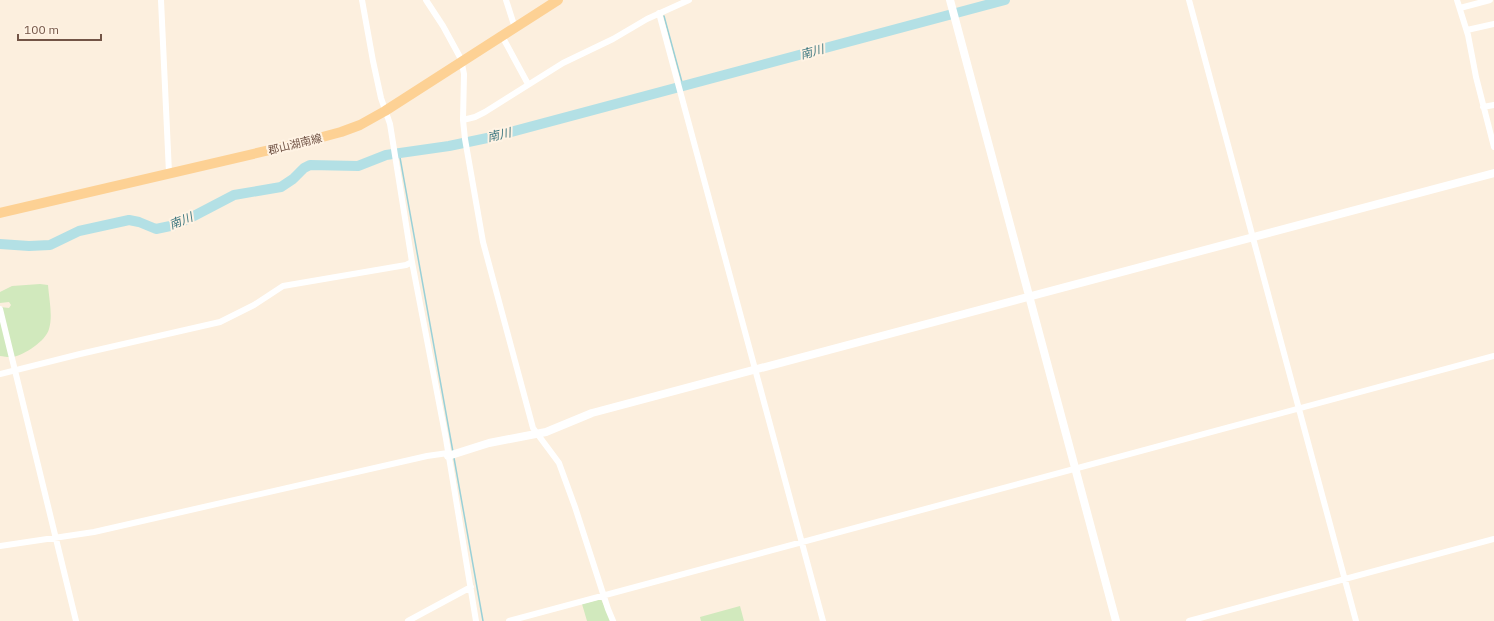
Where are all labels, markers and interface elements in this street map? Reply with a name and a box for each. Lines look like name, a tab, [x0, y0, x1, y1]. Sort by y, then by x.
scale bar	[18, 16, 101, 42]
text: 100 m	[24, 22, 59, 37]
water label: 南川	[798, 41, 827, 62]
water label: 南川	[486, 124, 514, 145]
street label: 郡山湖南線	[267, 131, 323, 157]
water label: 南川	[167, 208, 197, 232]

